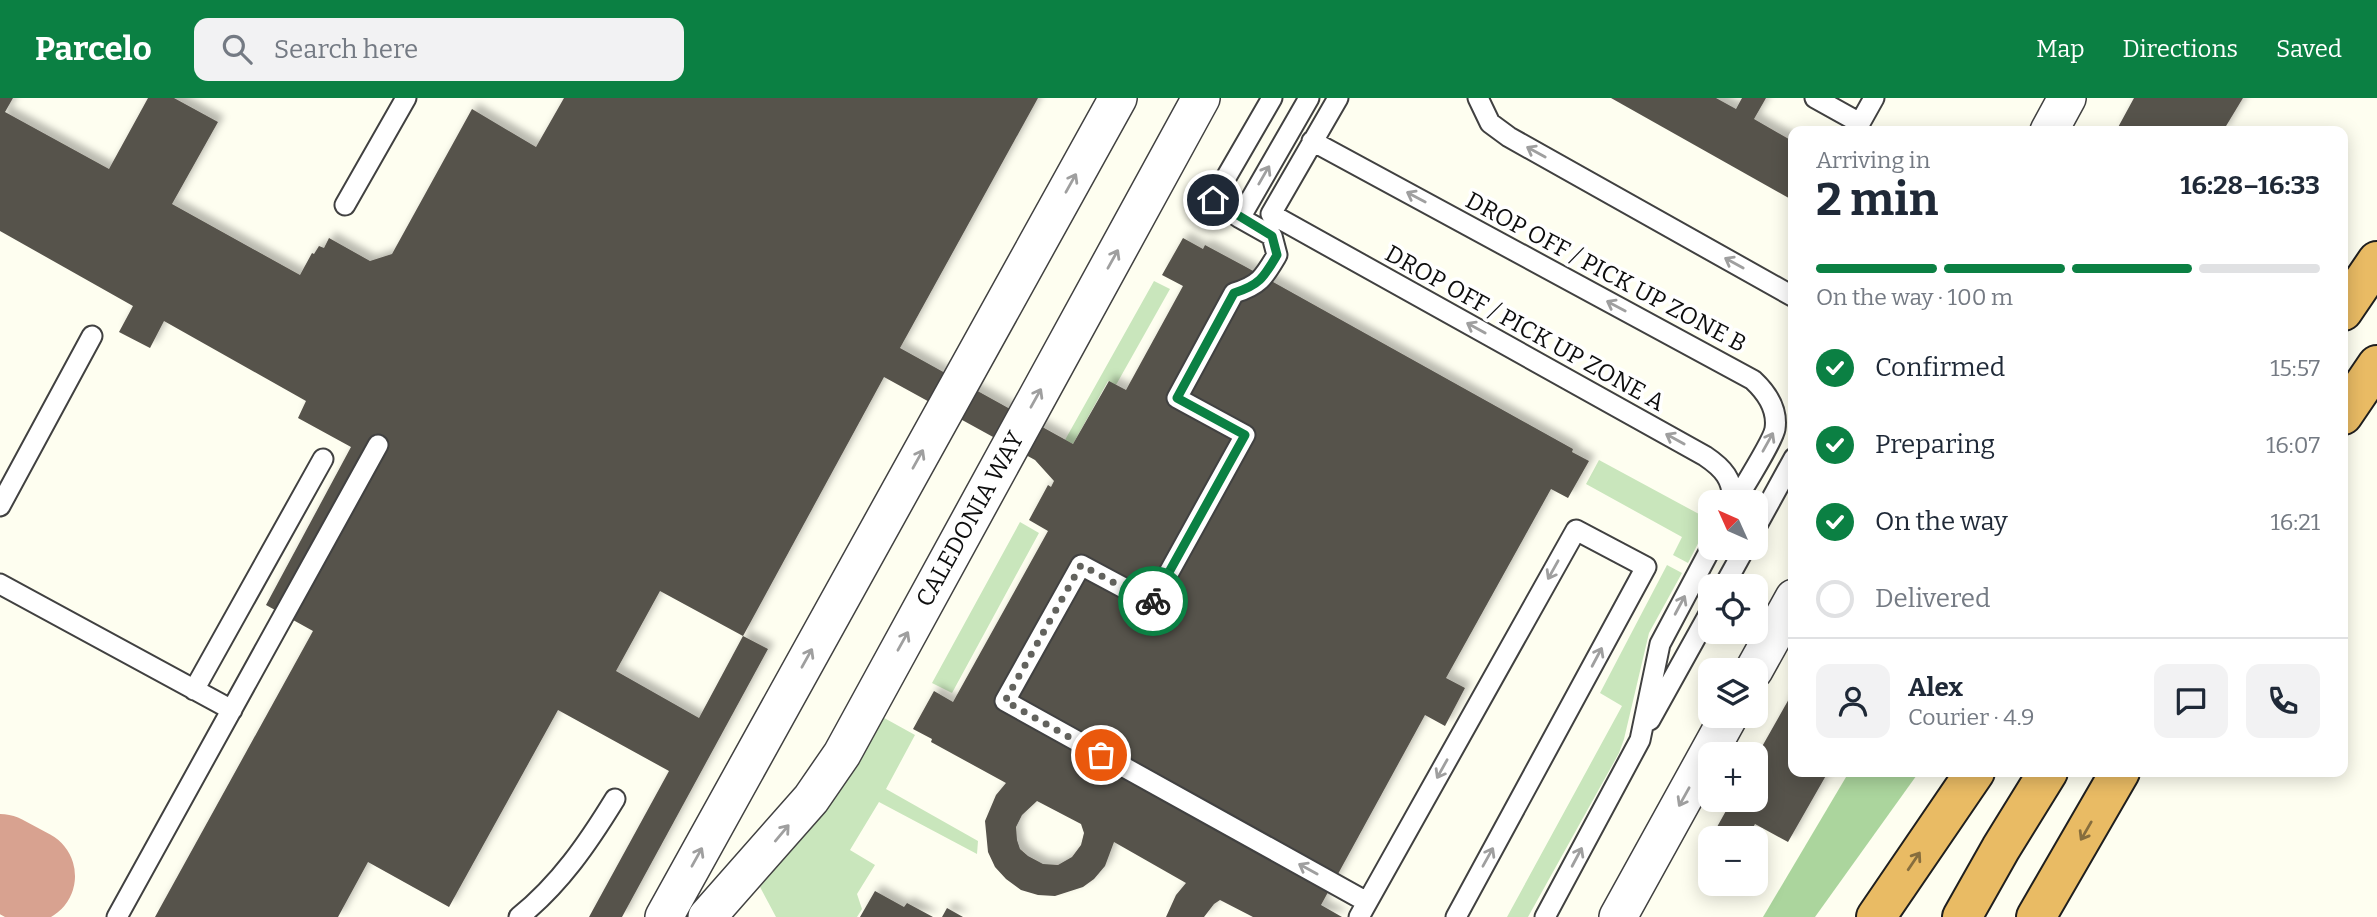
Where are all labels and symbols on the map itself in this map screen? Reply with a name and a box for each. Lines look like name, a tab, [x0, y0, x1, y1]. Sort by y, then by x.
one-way arrow	[1526, 145, 1546, 159]
one-way arrow	[1257, 166, 1271, 186]
pin	[1183, 170, 1243, 230]
one-way arrow	[1064, 173, 1078, 193]
street label: DROP OFF / PICK UP ZONE B	[1461, 186, 1751, 358]
one-way arrow	[1406, 190, 1427, 203]
street label: DROP OFF / PICK UP ZONE A	[1380, 239, 1670, 417]
one-way arrow	[1106, 249, 1120, 269]
one-way arrow	[1725, 256, 1745, 270]
one-way arrow	[1606, 299, 1627, 312]
one-way arrow	[1467, 321, 1487, 335]
one-way arrow	[1029, 389, 1043, 409]
street label: CALEDONIA WAY	[910, 426, 1030, 611]
one-way arrow	[1665, 432, 1686, 445]
one-way arrow	[1761, 433, 1775, 453]
one-way arrow	[911, 450, 925, 470]
north arrow	[1698, 490, 1768, 560]
one-way arrow	[1546, 559, 1559, 580]
courier	[1118, 566, 1188, 636]
one-way arrow	[1674, 595, 1688, 616]
one-way arrow	[897, 631, 910, 652]
one-way arrow	[1591, 647, 1604, 668]
one-way arrow	[800, 649, 814, 669]
pin	[1071, 725, 1131, 785]
one-way arrow	[1435, 758, 1449, 778]
one-way arrow	[1677, 786, 1691, 807]
one-way arrow	[2079, 820, 2093, 840]
one-way arrow	[774, 824, 790, 842]
one-way arrow	[1482, 847, 1495, 868]
one-way arrow	[1571, 847, 1584, 868]
one-way arrow	[690, 848, 704, 868]
one-way arrow	[1907, 852, 1921, 871]
one-way arrow	[1298, 862, 1318, 876]

